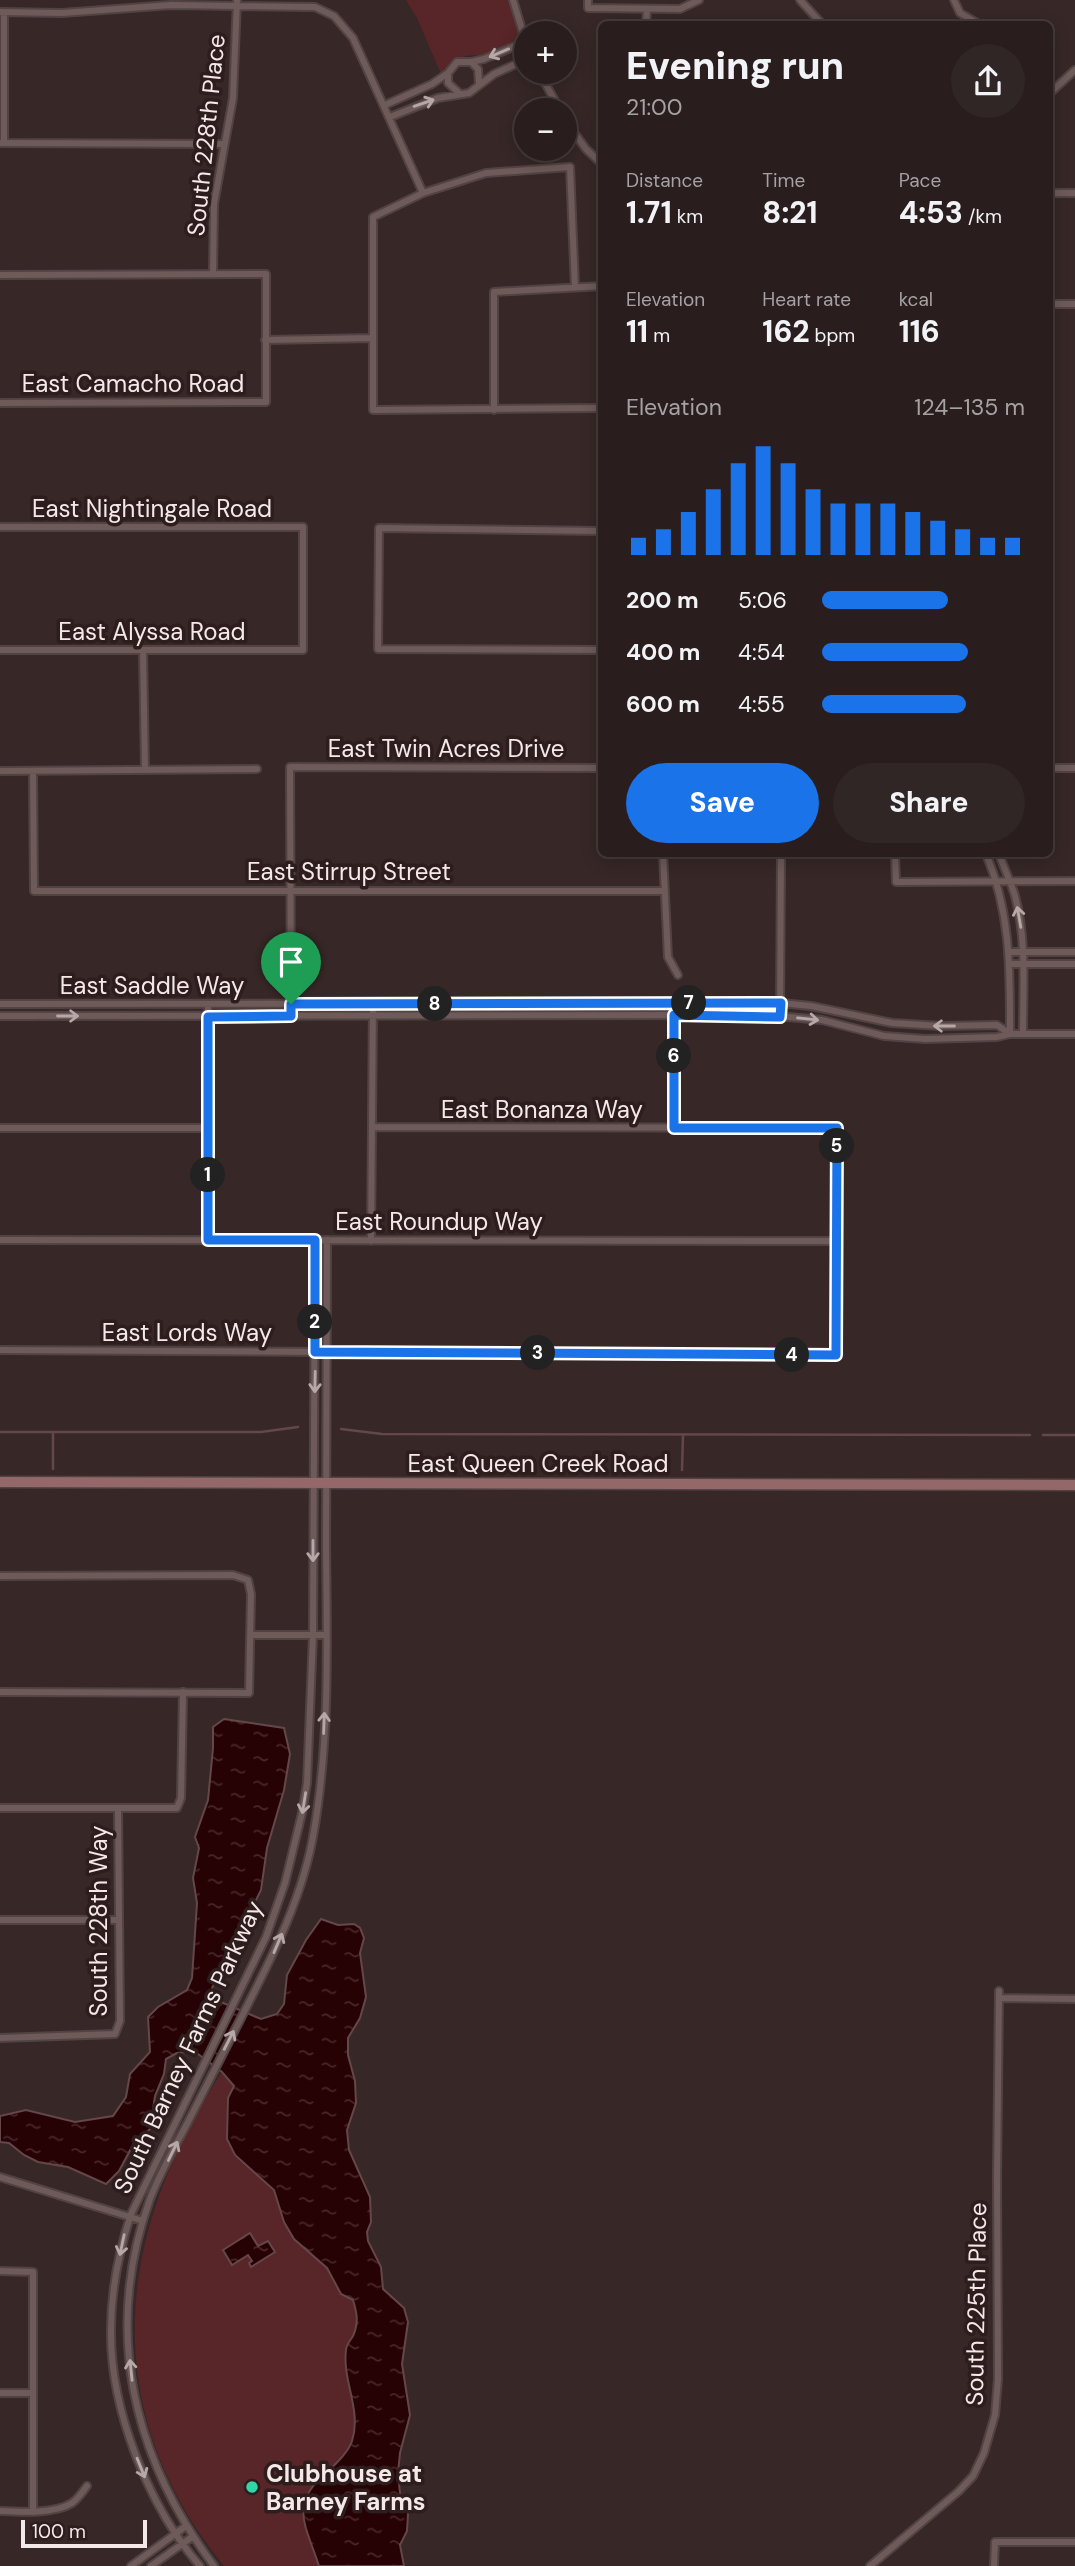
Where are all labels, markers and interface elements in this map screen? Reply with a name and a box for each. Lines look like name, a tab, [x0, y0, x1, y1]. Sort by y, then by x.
map controls	[514, 21, 577, 161]
button: +	[514, 21, 577, 84]
street label: South 228th Place	[180, 33, 232, 237]
text: Evening run	[626, 41, 844, 91]
button: share	[951, 44, 1025, 118]
one-way arrow	[488, 47, 510, 60]
text: 21:00	[626, 92, 683, 122]
one-way arrow	[413, 96, 435, 109]
button: −	[514, 98, 577, 161]
text: Distance	[626, 168, 703, 193]
text: Time	[762, 168, 805, 193]
text: Pace	[899, 168, 941, 193]
text: 1.71	[626, 193, 672, 232]
text: 8:21	[762, 193, 818, 232]
text: 4:53	[899, 193, 963, 232]
text: km	[672, 204, 703, 229]
text: /km	[963, 204, 1002, 229]
text: Elevation	[626, 287, 705, 312]
text: Heart rate	[762, 287, 851, 312]
text: kcal	[899, 287, 933, 312]
text: 11	[626, 312, 648, 351]
text: 162	[762, 312, 810, 351]
text: 116	[899, 312, 940, 351]
text: m	[648, 323, 670, 348]
text: bpm	[810, 323, 855, 348]
street label: East Camacho Road	[22, 368, 244, 399]
text: Elevation	[626, 392, 722, 422]
text: 124–135 m	[914, 392, 1025, 422]
street label: East Nightingale Road	[32, 493, 272, 524]
text: 200 m	[626, 585, 699, 615]
text: 5:06	[738, 585, 787, 615]
street label: East Alyssa Road	[58, 616, 246, 647]
text: 400 m	[626, 637, 700, 667]
text: 4:54	[738, 637, 785, 667]
text: 600 m	[626, 689, 700, 719]
text: 4:55	[738, 689, 785, 719]
street label: East Twin Acres Drive	[328, 733, 564, 764]
button: Save	[626, 763, 819, 843]
button: Share	[833, 763, 1025, 843]
street label: East Stirrup Street	[247, 856, 451, 887]
one-way arrow	[1012, 906, 1025, 929]
pin	[261, 932, 321, 1004]
icon: arrive	[272, 943, 310, 981]
street label: East Saddle Way	[60, 970, 244, 1001]
pin: 8	[418, 986, 452, 1021]
pin: 7	[672, 986, 706, 1020]
text: 7	[683, 990, 694, 1015]
text: 8	[428, 991, 441, 1016]
one-way arrow	[56, 1009, 79, 1023]
one-way arrow	[797, 1013, 819, 1026]
one-way arrow	[933, 1019, 956, 1033]
pin: 6	[656, 1038, 692, 1074]
text: 6	[667, 1043, 680, 1068]
street label: East Bonanza Way	[441, 1094, 643, 1125]
pin: 5	[820, 1128, 854, 1164]
text: 5	[831, 1133, 842, 1158]
pin: 1	[190, 1158, 226, 1192]
text: 1	[204, 1162, 211, 1187]
street label: East Roundup Way	[335, 1206, 543, 1237]
pin: 2	[298, 1304, 332, 1340]
text: 2	[309, 1309, 320, 1334]
street label: East Lords Way	[102, 1317, 272, 1348]
pin: 3	[520, 1336, 556, 1370]
pin: 4	[774, 1338, 810, 1372]
text: 3	[532, 1340, 543, 1365]
text: 4	[785, 1342, 798, 1367]
one-way arrow	[308, 1370, 322, 1393]
street label: East Queen Creek Road	[408, 1448, 668, 1479]
one-way arrow	[306, 1539, 320, 1562]
one-way arrow	[317, 1711, 330, 1734]
one-way arrow	[297, 1791, 310, 1813]
street label: South 228th Way	[83, 1825, 114, 2017]
street label: South Barney Farms Parkway	[106, 1896, 270, 2198]
one-way arrow	[272, 1933, 285, 1955]
one-way arrow	[223, 2030, 237, 2051]
one-way arrow	[166, 2141, 180, 2162]
street label: South 225th Place	[959, 2202, 993, 2406]
one-way arrow	[115, 2233, 129, 2256]
one-way arrow	[124, 2360, 137, 2382]
one-way arrow	[135, 2456, 148, 2478]
place label: Clubhouse at Barney Farms	[266, 2458, 426, 2517]
marker: Clubhouse at Barney Farms	[244, 2479, 260, 2495]
scale bar	[21, 2517, 147, 2549]
text: 100 m	[32, 2519, 86, 2544]

